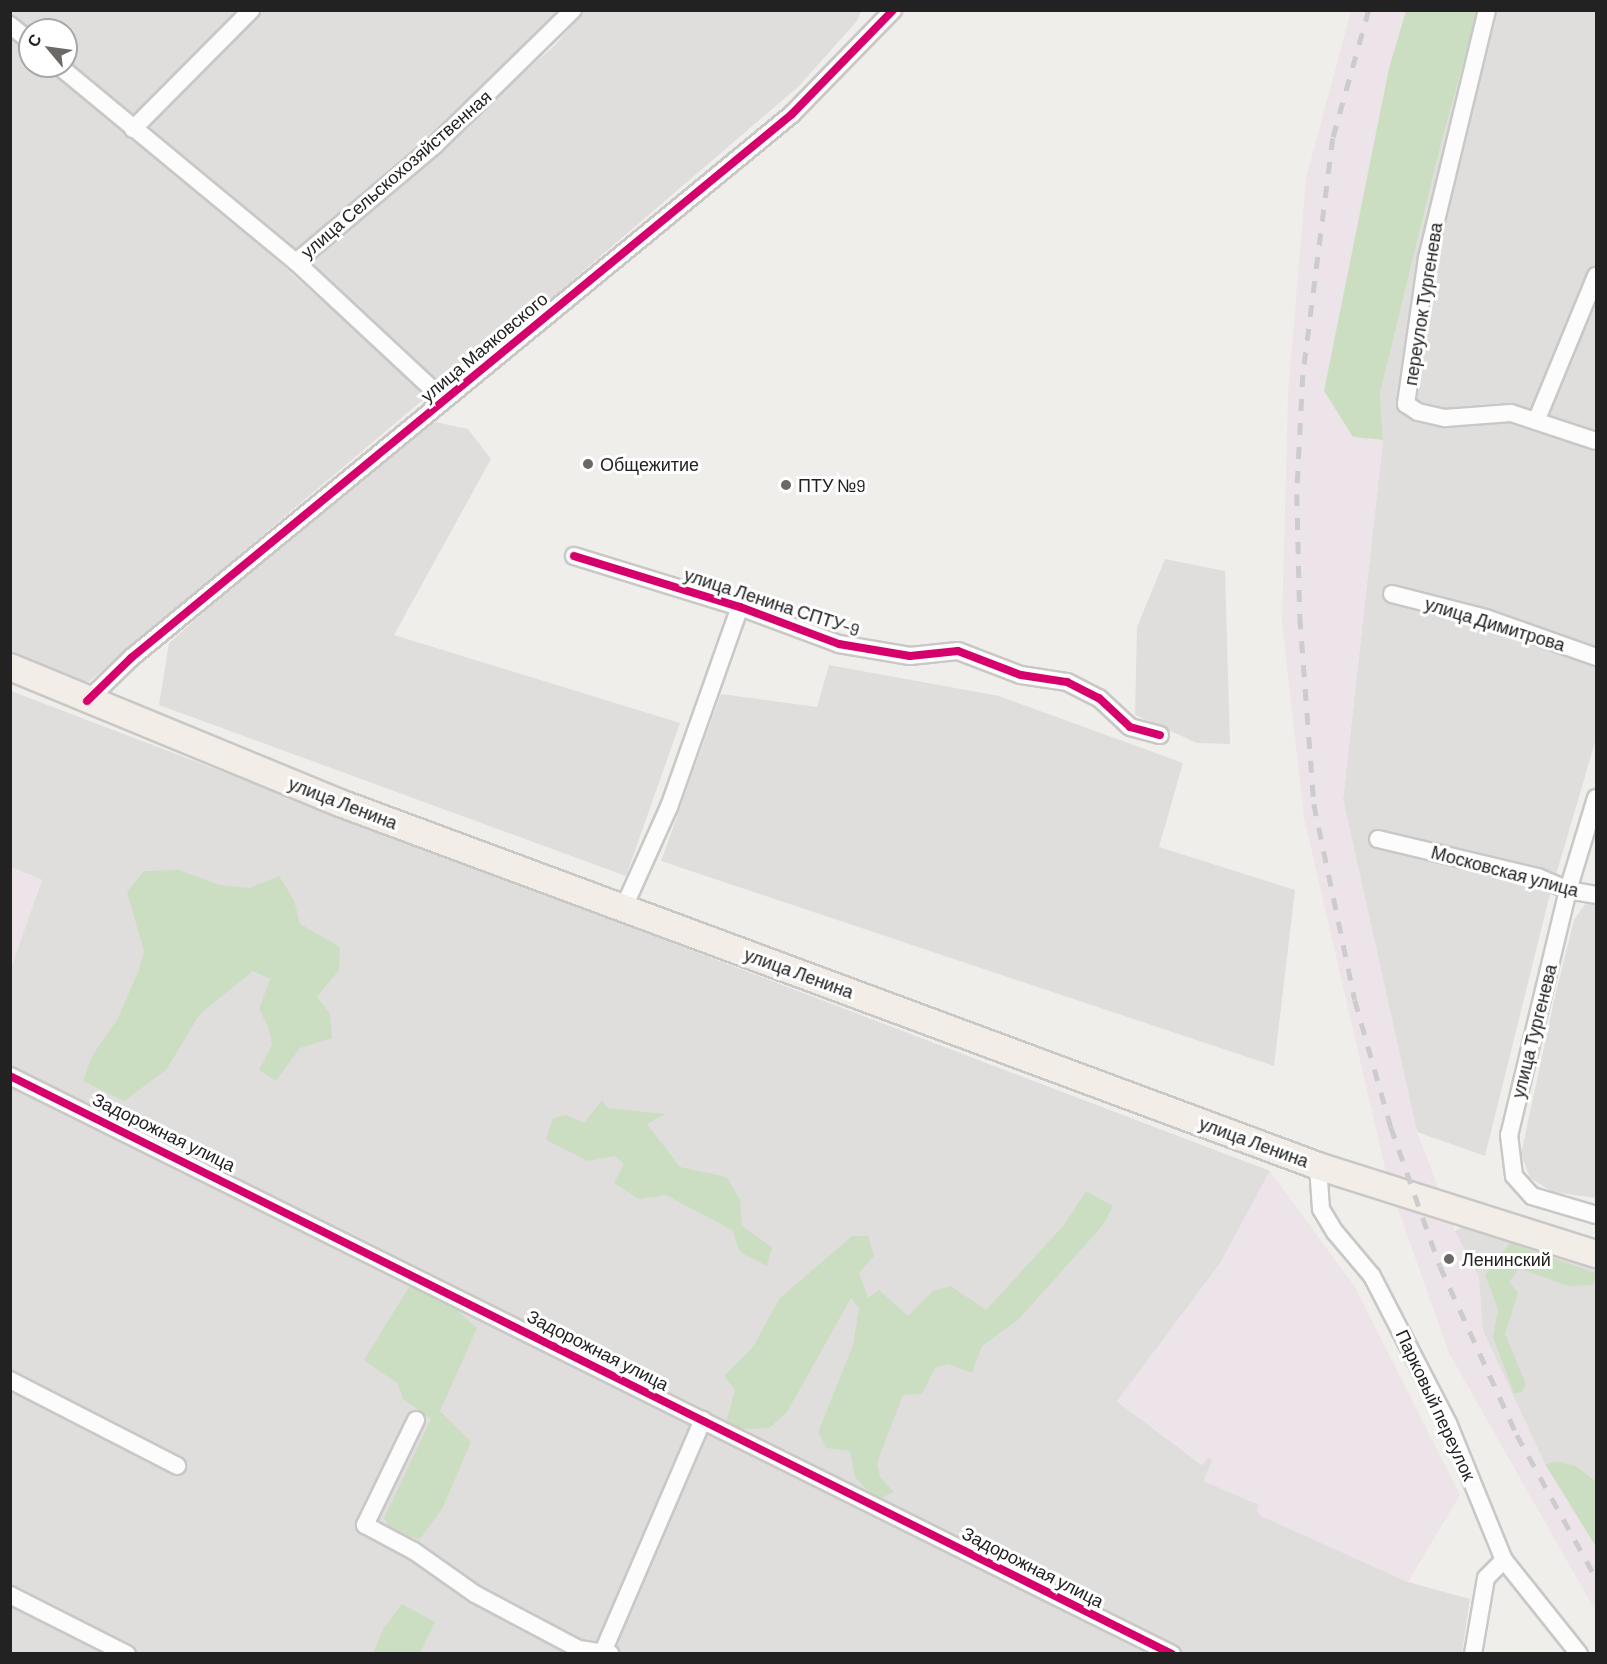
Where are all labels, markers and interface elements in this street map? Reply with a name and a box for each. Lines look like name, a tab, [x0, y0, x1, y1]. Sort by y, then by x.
north arrow	[18, 18, 78, 78]
text: С	[22, 30, 45, 50]
street label: улица Сельскохозяйственная	[296, 85, 496, 263]
street label: переулок Тургенева	[1399, 221, 1447, 387]
street label: улица Маяковского	[416, 288, 552, 406]
place label: Общежитие	[600, 453, 699, 475]
marker: Общежитие	[581, 457, 595, 471]
place label: ПТУ №9	[798, 474, 866, 496]
marker: ПТУ №9	[779, 478, 793, 492]
street label: улица Ленина СПТУ-9	[682, 563, 862, 641]
street label: улица Димитрова	[1422, 592, 1568, 656]
street label: улица Ленина	[286, 772, 400, 834]
street label: Московская улица	[1429, 841, 1581, 901]
street label: улица Ленина	[741, 943, 857, 1003]
street label: улица Тургенева	[1507, 962, 1561, 1100]
street label: Задорожная улица	[89, 1088, 239, 1176]
street label: улица Ленина	[1196, 1112, 1312, 1172]
place label: Ленинский	[1462, 1248, 1551, 1270]
marker: Ленинский	[1440, 1250, 1458, 1268]
street label: Задорожная улица	[524, 1305, 672, 1395]
street label: Парковый переулок	[1392, 1326, 1480, 1484]
street label: Задорожная улица	[959, 1522, 1107, 1612]

